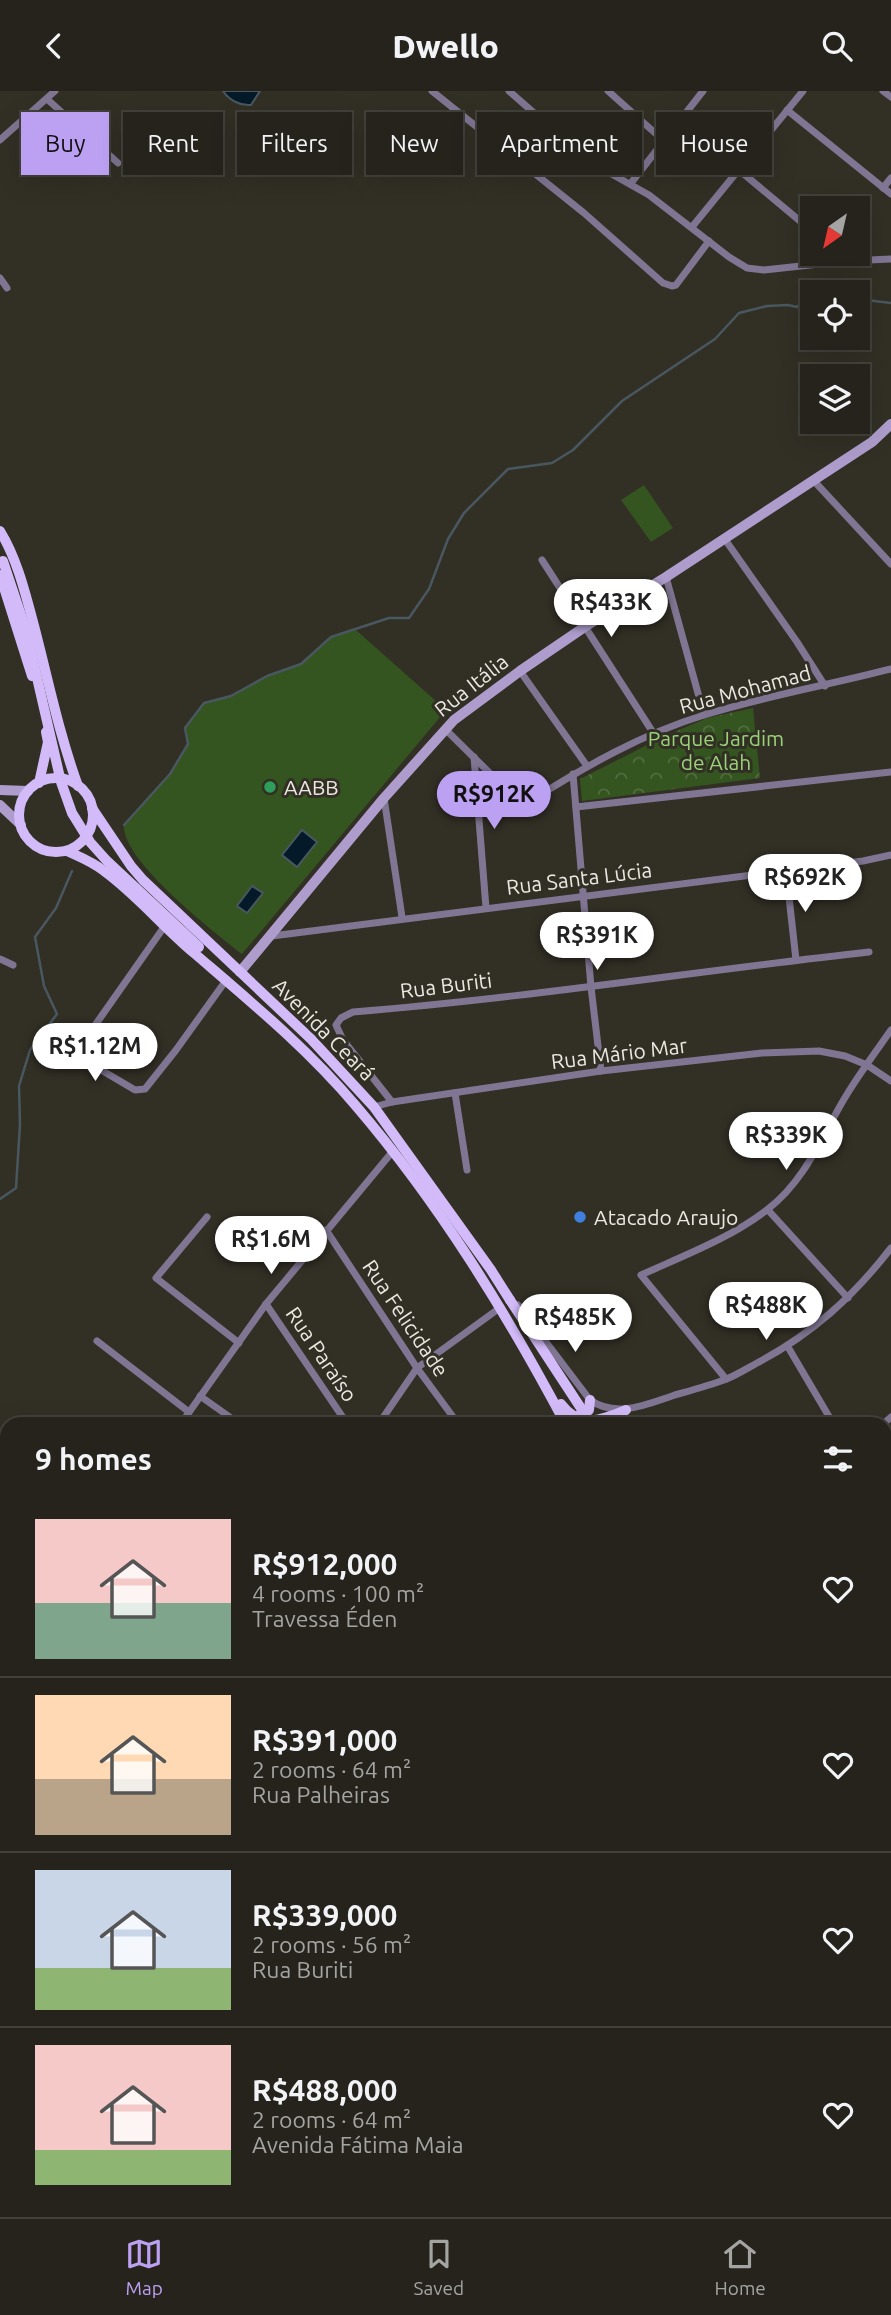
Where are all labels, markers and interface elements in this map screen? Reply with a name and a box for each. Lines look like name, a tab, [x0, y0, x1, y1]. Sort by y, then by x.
icon: back	[35, 27, 73, 65]
icon: search	[818, 27, 856, 65]
text: Dwello	[392, 28, 499, 64]
chip: Buy	[21, 112, 109, 175]
chip: Rent	[123, 112, 223, 175]
chip: Filters	[237, 112, 352, 175]
chip: New	[366, 112, 463, 175]
chip: Apartment	[477, 112, 642, 175]
chip: House	[656, 112, 772, 175]
north arrow	[800, 196, 870, 266]
map controls	[800, 196, 870, 434]
button: locate	[800, 280, 870, 350]
button: layers	[800, 364, 870, 434]
pin: R$433K	[554, 580, 668, 639]
text: R$433K	[570, 589, 652, 614]
street label: Rua Itália	[430, 649, 512, 721]
street label: Rua Mohamad	[677, 660, 813, 718]
park label: Parque Jardim de Alah	[648, 726, 784, 774]
pin: R$912K	[437, 771, 551, 831]
place label: AABB	[284, 775, 339, 799]
marker: AABB	[262, 779, 278, 795]
text: R$912K	[453, 781, 535, 806]
pin: R$692K	[748, 855, 862, 914]
street label: Rua Santa Lúcia	[505, 857, 653, 899]
text: R$692K	[764, 864, 846, 889]
pin: R$391K	[540, 913, 654, 972]
text: R$391K	[556, 922, 638, 947]
street label: Rua Buriti	[399, 967, 493, 1003]
street label: Avenida Ceará	[268, 973, 380, 1085]
pin: R$1.12M	[30, 1023, 160, 1083]
text: R$1.12M	[48, 1033, 142, 1058]
street label: Rua Mário Mar	[550, 1033, 688, 1073]
pin: R$339K	[729, 1112, 843, 1172]
text: R$339K	[745, 1122, 827, 1147]
place label: Atacado Araujo	[594, 1205, 738, 1229]
marker: Atacado Araujo	[572, 1209, 588, 1225]
pin: R$1.6M	[214, 1217, 328, 1276]
text: R$1.6M	[231, 1226, 311, 1251]
street label: Rua Felicidade	[358, 1255, 454, 1381]
pin: R$488K	[709, 1283, 823, 1342]
text: R$488K	[725, 1292, 807, 1317]
pin: R$485K	[518, 1295, 632, 1354]
street label: Rua Paraíso	[282, 1302, 362, 1406]
text: R$485K	[534, 1304, 616, 1329]
icon: filters	[819, 1440, 857, 1478]
text: 9 homes	[35, 1442, 152, 1476]
icon: home	[91, 1547, 175, 1631]
text: R$912,000	[252, 1547, 398, 1581]
icon: heart	[819, 1570, 857, 1608]
text: 4 rooms · 100 m²	[252, 1581, 424, 1606]
text: Travessa Éden	[252, 1606, 397, 1631]
icon: home	[91, 1723, 175, 1807]
text: R$391,000	[252, 1723, 398, 1757]
icon: heart	[819, 1746, 857, 1784]
text: 2 rooms · 64 m²	[252, 1757, 411, 1782]
text: Rua Palheiras	[252, 1782, 390, 1807]
icon: home	[91, 1898, 175, 1982]
text: R$339,000	[252, 1898, 398, 1932]
icon: heart	[819, 1921, 857, 1959]
text: 2 rooms · 56 m²	[252, 1932, 411, 1957]
text: Rua Buriti	[252, 1957, 353, 1982]
icon: home	[91, 2073, 175, 2157]
text: R$488,000	[252, 2073, 398, 2107]
icon: heart	[819, 2096, 857, 2134]
text: 2 rooms · 64 m²	[252, 2107, 411, 2132]
text: Avenida Fátima Maia	[252, 2132, 464, 2157]
tab: Map	[125, 2235, 163, 2299]
tab: Saved	[414, 2235, 464, 2299]
tab: Home	[715, 2235, 766, 2299]

